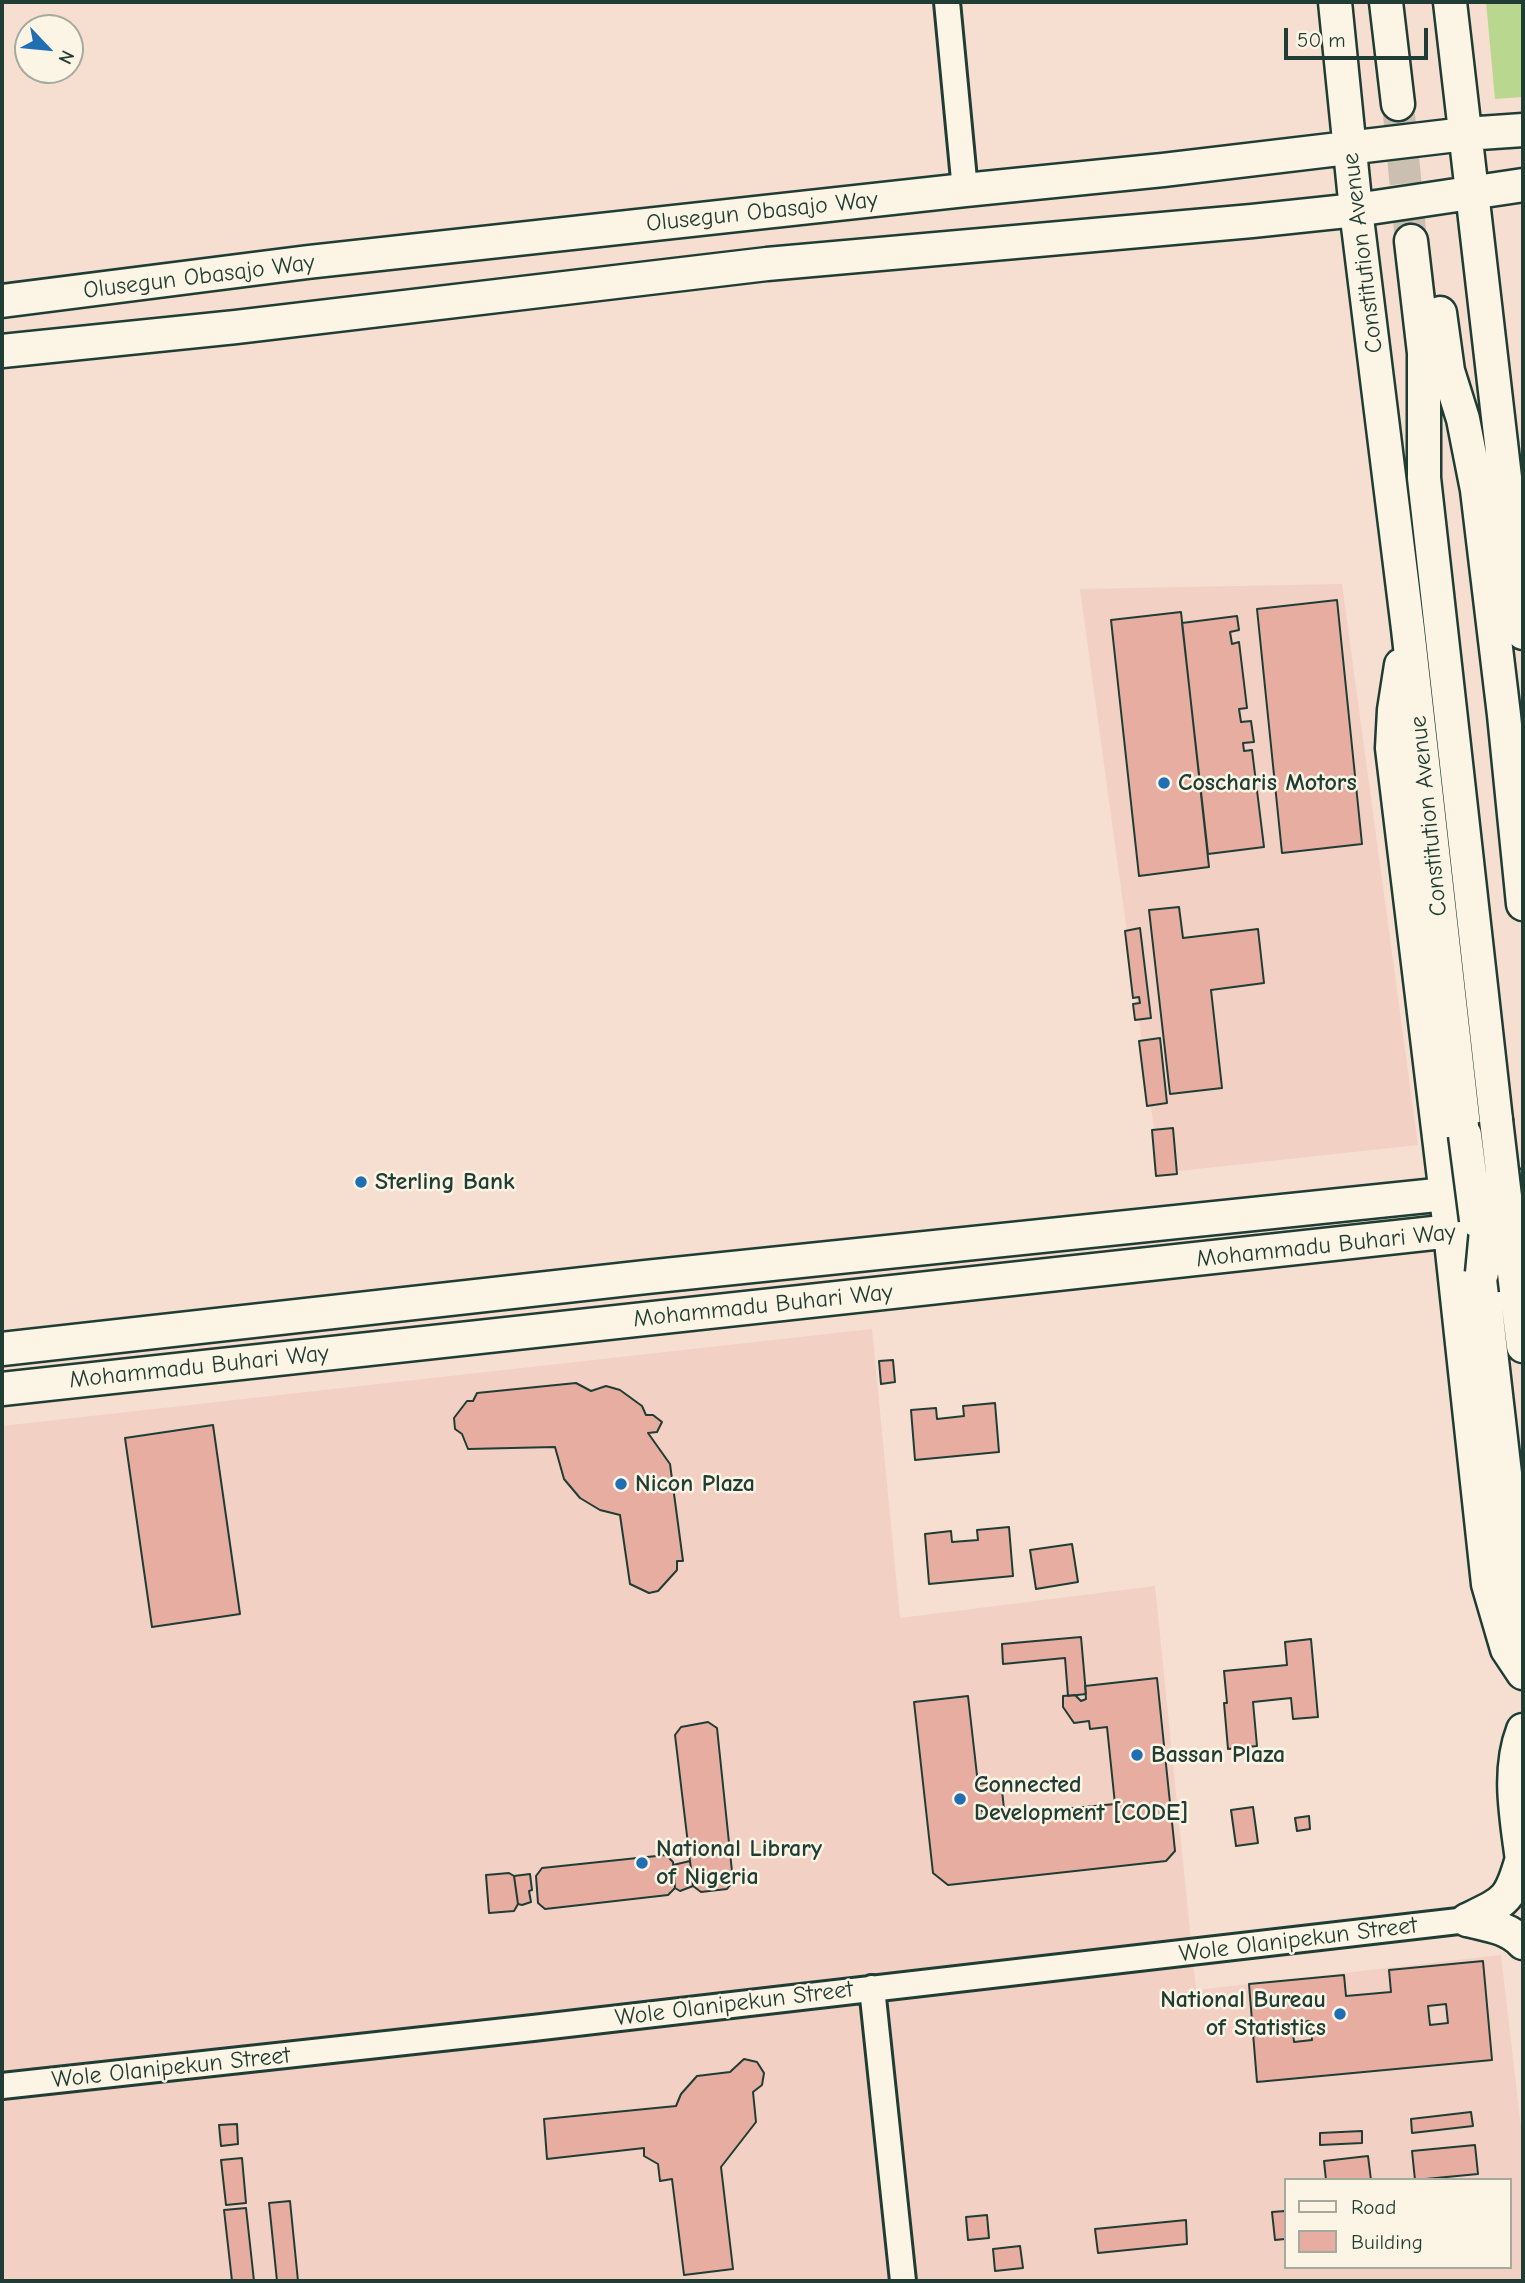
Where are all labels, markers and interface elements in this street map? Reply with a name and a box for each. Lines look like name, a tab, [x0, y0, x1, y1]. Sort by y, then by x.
north arrow	[14, 14, 84, 84]
scale bar	[1287, 14, 1430, 58]
text: 50 m	[1297, 28, 1346, 52]
text: N	[53, 47, 79, 68]
street label: Constitution Avenue	[1336, 151, 1390, 355]
street label: Olusegun Obasajo Way	[645, 186, 879, 238]
street label: Olusegun Obasajo Way	[82, 249, 316, 305]
street label: Constitution Avenue	[1404, 714, 1454, 918]
place label: Coscharis Motors	[1178, 769, 1357, 797]
marker: Coscharis Motors	[1156, 775, 1172, 791]
place label: Sterling Bank	[375, 1168, 515, 1196]
marker: Sterling Bank	[353, 1174, 369, 1190]
street label: Mohammadu Buhari Way	[1195, 1218, 1457, 1274]
street label: Mohammadu Buhari Way	[632, 1278, 894, 1334]
street label: Mohammadu Buhari Way	[68, 1339, 330, 1395]
place label: Nicon Plaza	[635, 1470, 755, 1498]
marker: Nicon Plaza	[613, 1476, 629, 1492]
place label: Bassan Plaza	[1151, 1741, 1285, 1769]
marker: Bassan Plaza	[1129, 1747, 1145, 1763]
place label: Connected Development [CODE]	[974, 1771, 1188, 1827]
marker: Connected Development [CODE]	[952, 1791, 968, 1807]
place label: National Library of Nigeria	[656, 1835, 822, 1891]
marker: National Library of Nigeria	[634, 1855, 650, 1871]
street label: Wole Olanipekun Street	[1177, 1911, 1419, 1969]
street label: Wole Olanipekun Street	[613, 1975, 855, 2033]
place label: National Bureau of Statistics	[1160, 1986, 1326, 2042]
marker: National Bureau of Statistics	[1332, 2006, 1348, 2022]
street label: Wole Olanipekun Street	[50, 2041, 292, 2095]
legend	[1284, 2178, 1511, 2269]
text: Road	[1351, 2195, 1396, 2219]
text: Building	[1351, 2230, 1423, 2254]

